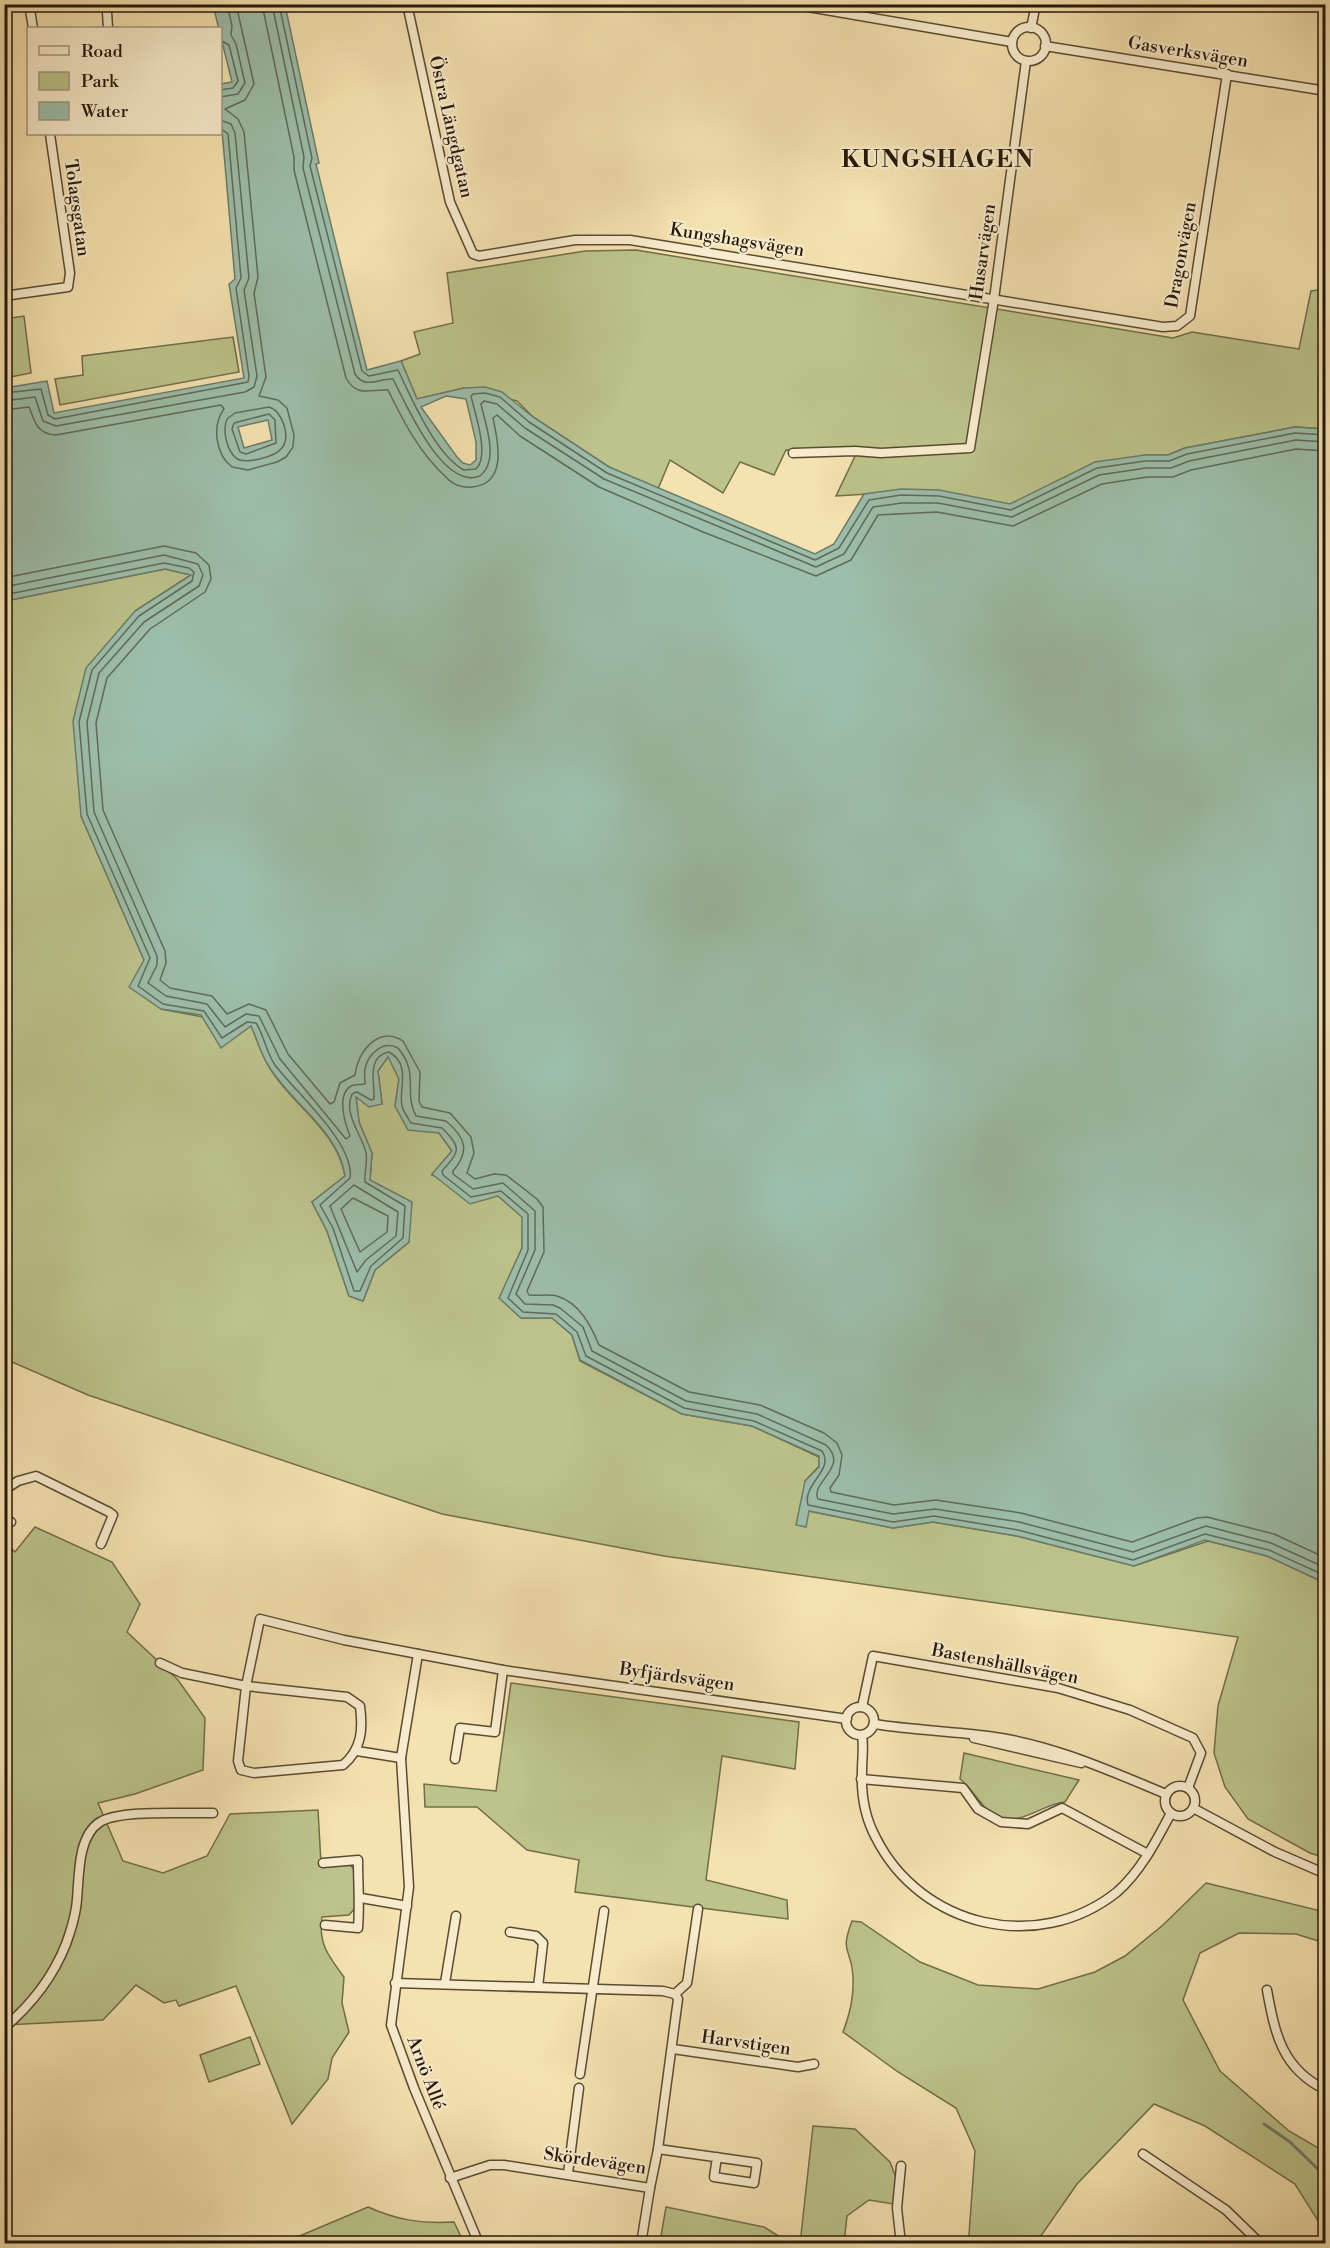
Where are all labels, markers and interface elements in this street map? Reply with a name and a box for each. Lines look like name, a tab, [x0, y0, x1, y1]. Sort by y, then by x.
legend	[27, 27, 222, 135]
street label: Gasverksvägen	[1126, 31, 1250, 73]
text: Road	[81, 40, 124, 63]
street label: Östra Längdgatan	[423, 54, 479, 201]
text: Park	[81, 70, 120, 93]
text: Water	[80, 100, 129, 123]
district label: KUNGSHAGEN	[841, 145, 1035, 175]
street label: Tolagsgatan	[59, 158, 95, 258]
street label: Dragonvägen	[1160, 200, 1202, 310]
street label: Husarvägen	[965, 202, 1001, 302]
street label: Kungshagsvägen	[668, 218, 806, 262]
street label: Bastenshällsvägen	[929, 1638, 1081, 1690]
street label: Byfjärdsvägen	[617, 1657, 736, 1697]
street label: Harvstigen	[700, 2025, 793, 2061]
street label: Arnö Allé	[401, 2032, 451, 2113]
street label: Skördevägen	[542, 2142, 648, 2180]

